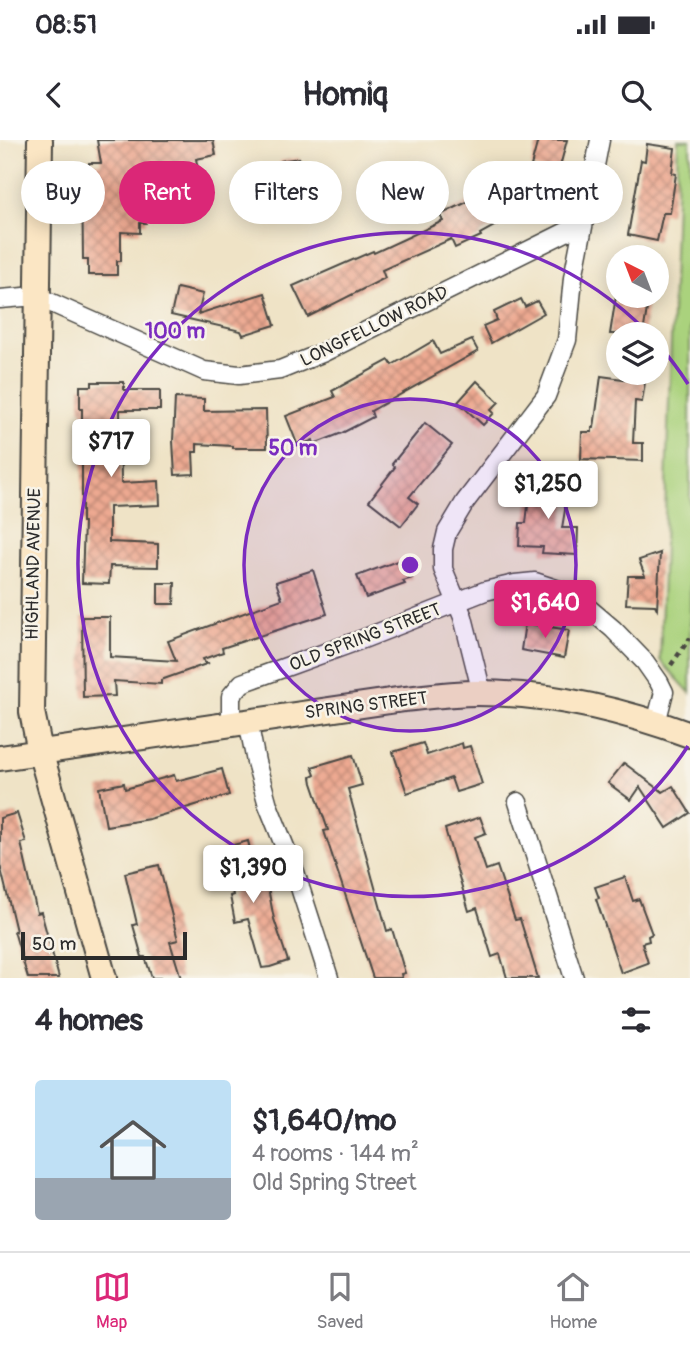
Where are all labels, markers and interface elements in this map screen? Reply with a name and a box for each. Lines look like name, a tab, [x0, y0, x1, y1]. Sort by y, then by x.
text: 08:51	[35, 9, 97, 41]
text: Homiq	[302, 75, 388, 115]
icon: back	[35, 76, 73, 114]
icon: search	[617, 76, 655, 114]
chip: Buy	[21, 161, 105, 224]
chip: Rent	[119, 161, 215, 224]
chip: Filters	[229, 161, 342, 224]
chip: New	[356, 161, 449, 224]
chip: Apartment	[463, 161, 623, 224]
north arrow	[606, 245, 668, 308]
map controls	[606, 245, 669, 385]
street label: LONGFELLOW ROAD	[297, 281, 452, 372]
text: 100 m	[145, 318, 205, 345]
button: layers	[606, 322, 669, 385]
pin: $717	[70, 420, 152, 479]
text: $717	[88, 427, 134, 456]
text: 50 m	[269, 435, 318, 462]
pin: $1,250	[491, 462, 605, 521]
text: $1,250	[514, 469, 582, 498]
street label: HIGHLAND AVENUE	[21, 488, 46, 640]
centre of rings	[398, 553, 422, 577]
pin: $1,640	[488, 580, 602, 640]
text: $1,640	[510, 588, 580, 617]
street label: OLD SPRING STREET	[286, 598, 444, 677]
street label: SPRING STREET	[303, 687, 429, 724]
pin: $1,390	[196, 846, 310, 905]
text: $1,390	[219, 853, 287, 882]
scale bar	[21, 929, 187, 961]
text: 50 m	[32, 932, 76, 956]
icon: filters	[617, 1001, 655, 1039]
text: 4 homes	[35, 1002, 143, 1039]
text: $1,640/mo	[252, 1102, 396, 1139]
icon: home	[91, 1108, 175, 1192]
text: 4 rooms · 144 m²	[252, 1139, 419, 1168]
text: Old Spring Street	[252, 1168, 417, 1197]
tab: Map	[93, 1268, 131, 1334]
tab: Saved	[316, 1268, 364, 1334]
tab: Home	[549, 1268, 597, 1334]

